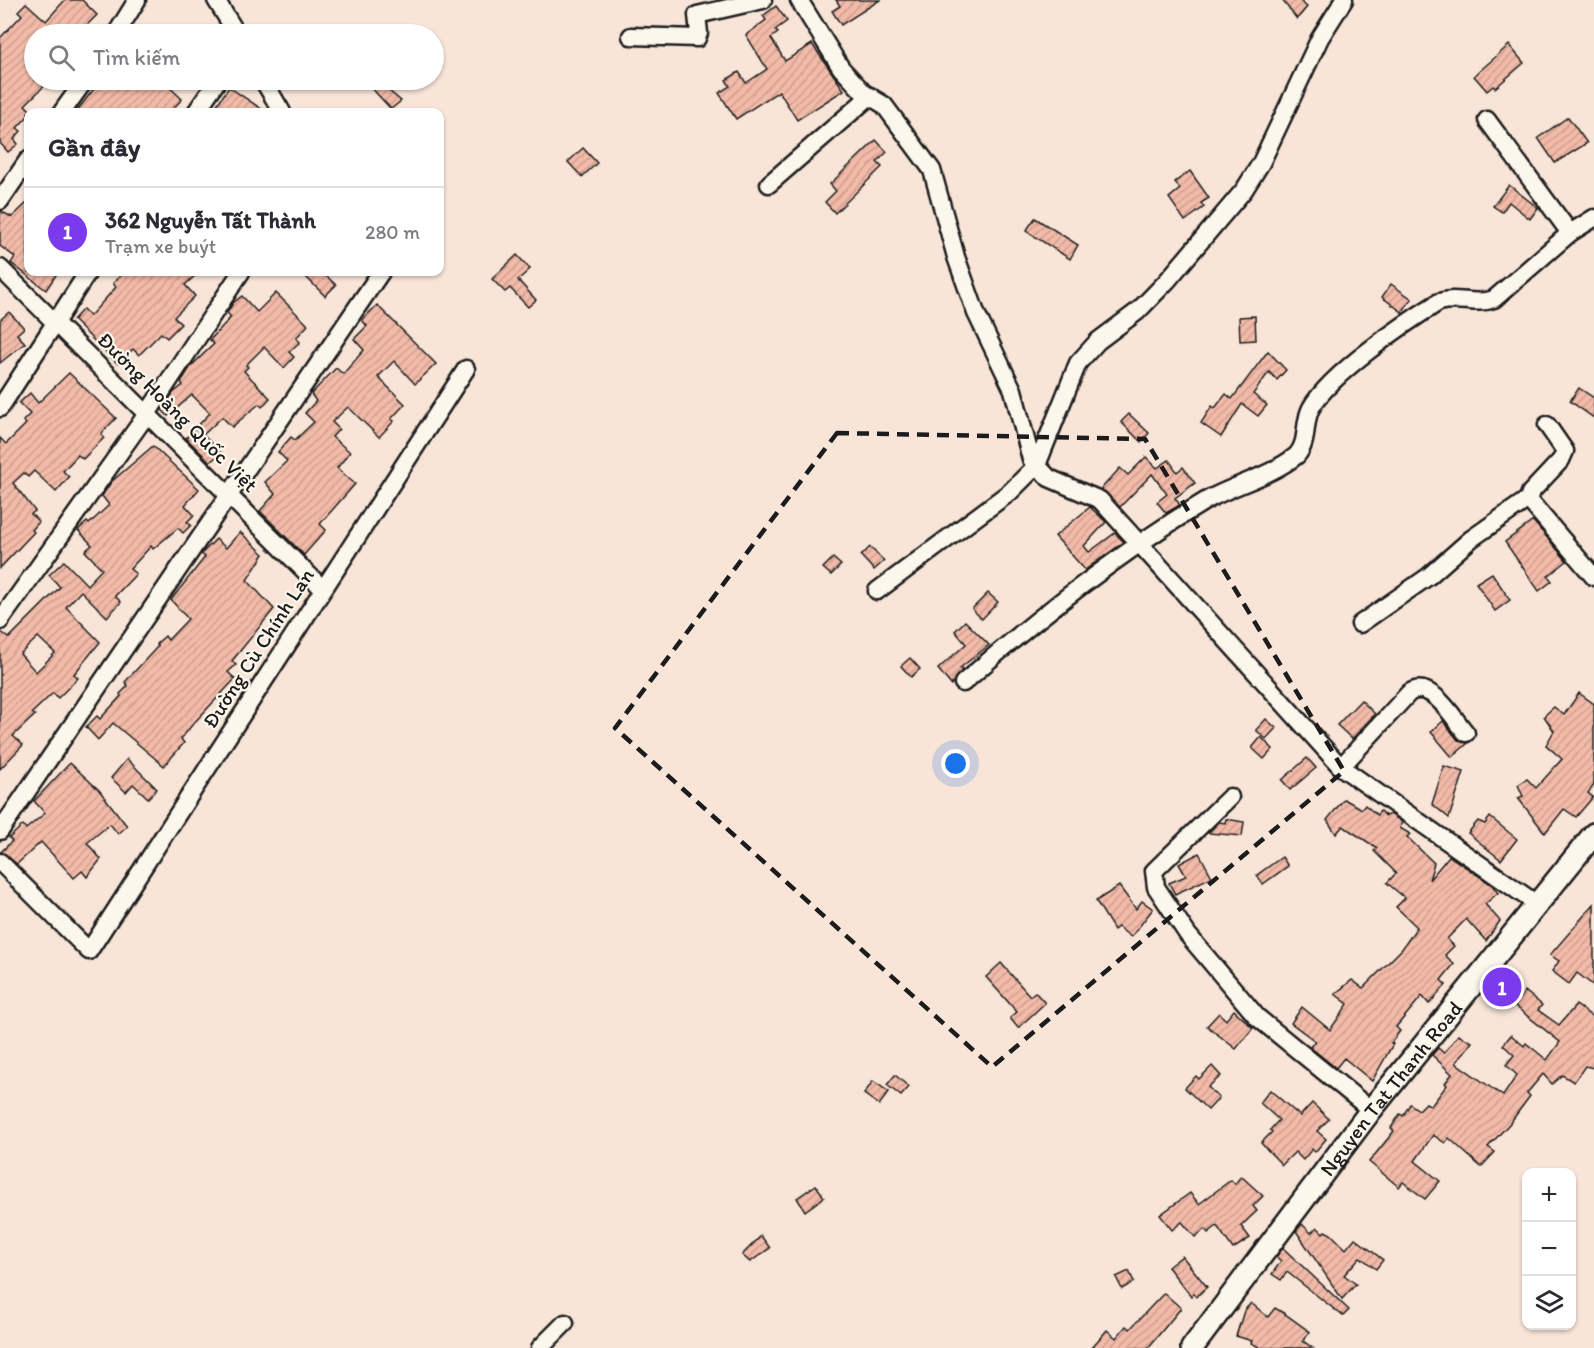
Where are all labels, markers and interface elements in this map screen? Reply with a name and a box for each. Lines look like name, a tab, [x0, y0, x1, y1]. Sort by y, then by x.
search box	[24, 24, 444, 90]
icon: search	[45, 41, 78, 74]
text: Tìm kiếm	[93, 44, 180, 71]
text: Gần đây	[48, 131, 140, 163]
text: 362 Nguyễn Tất Thành	[105, 207, 316, 234]
text: 1	[63, 220, 72, 244]
text: 280 m	[365, 220, 420, 244]
text: Trạm xe buýt	[105, 234, 216, 258]
street label: Đường Hoàng Quốc Việt	[93, 327, 263, 497]
street label: Đường Cù Chính Lan	[197, 563, 319, 732]
your location	[941, 749, 970, 778]
pin: 1	[1482, 964, 1522, 1010]
street label: Nguyen Tat Thanh Road	[1314, 996, 1467, 1180]
map controls	[1522, 1168, 1576, 1330]
button: +	[1522, 1168, 1576, 1222]
button: −	[1522, 1222, 1576, 1276]
button: layers	[1522, 1276, 1576, 1330]

